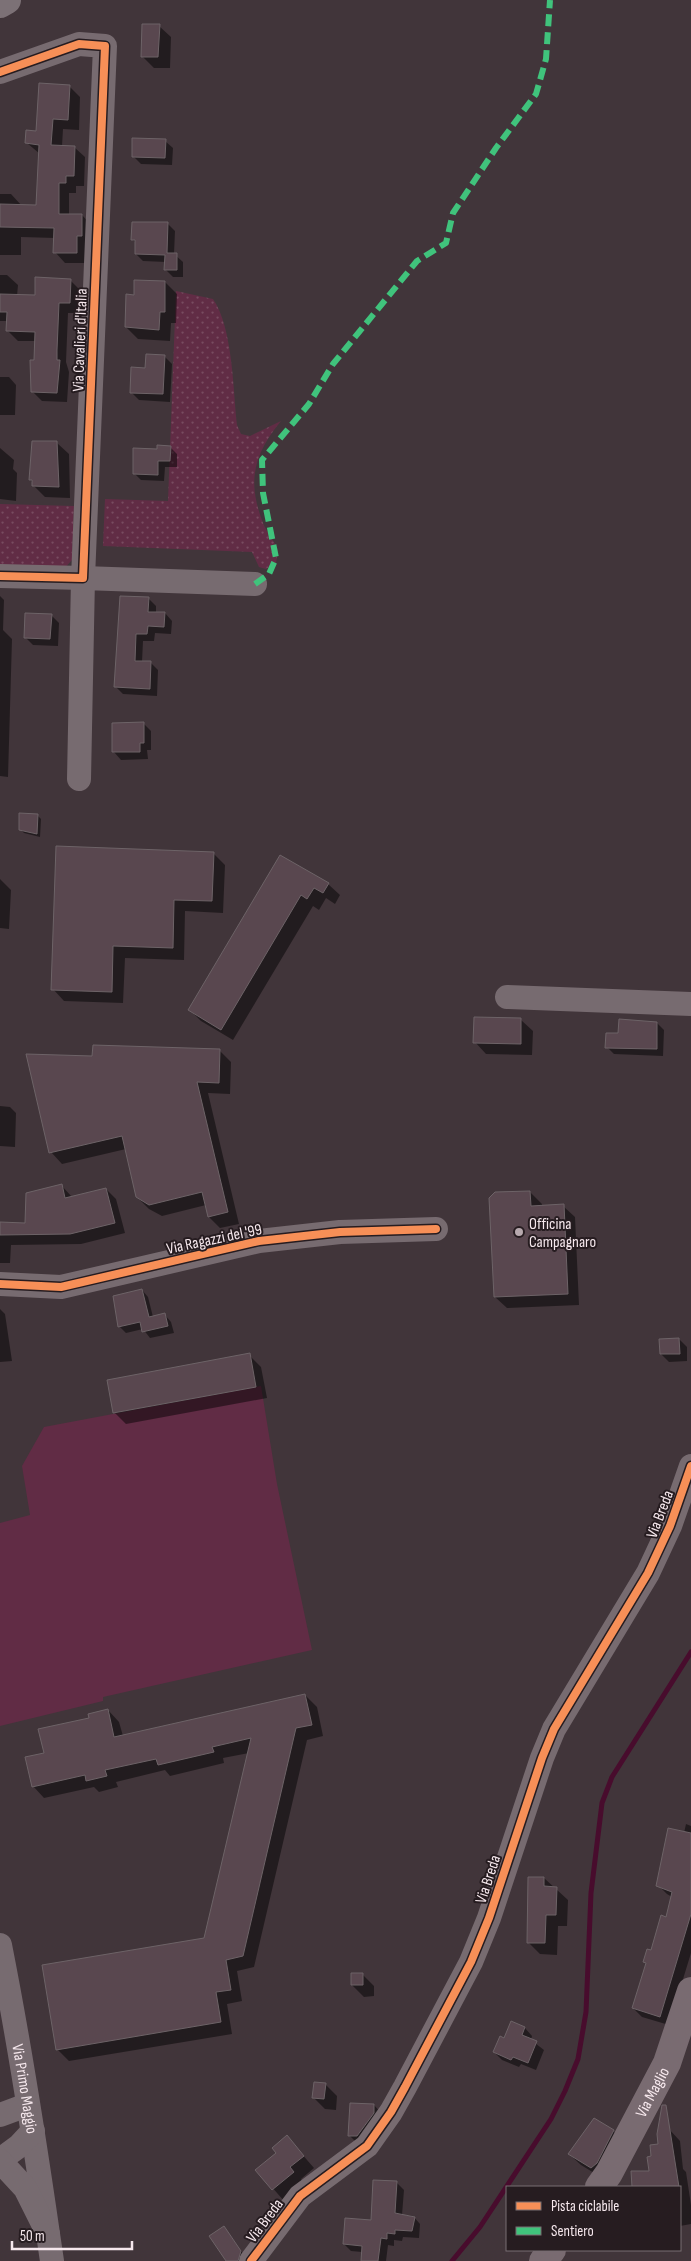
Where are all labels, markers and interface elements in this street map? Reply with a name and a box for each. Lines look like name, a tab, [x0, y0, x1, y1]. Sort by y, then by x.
street label: Via Cavalieri d'Italia	[69, 288, 92, 392]
place label: Officina Campagnaro	[529, 1215, 596, 1252]
street label: Via Ragazzi del '99	[165, 1220, 264, 1259]
marker: Officina Campagnaro	[513, 1226, 525, 1238]
street label: Via Breda	[643, 1488, 678, 1541]
street label: Via Breda	[472, 1853, 505, 1906]
street label: Via Primo Maggio	[7, 2043, 41, 2135]
street label: Via Maglio	[632, 2064, 674, 2121]
legend	[506, 2186, 681, 2251]
street label: Via Breda	[243, 2195, 288, 2246]
text: Pista ciclabile	[551, 2197, 619, 2216]
scale bar	[12, 2218, 132, 2250]
text: Sentiero	[551, 2222, 594, 2241]
text: 50 m	[20, 2227, 45, 2246]

